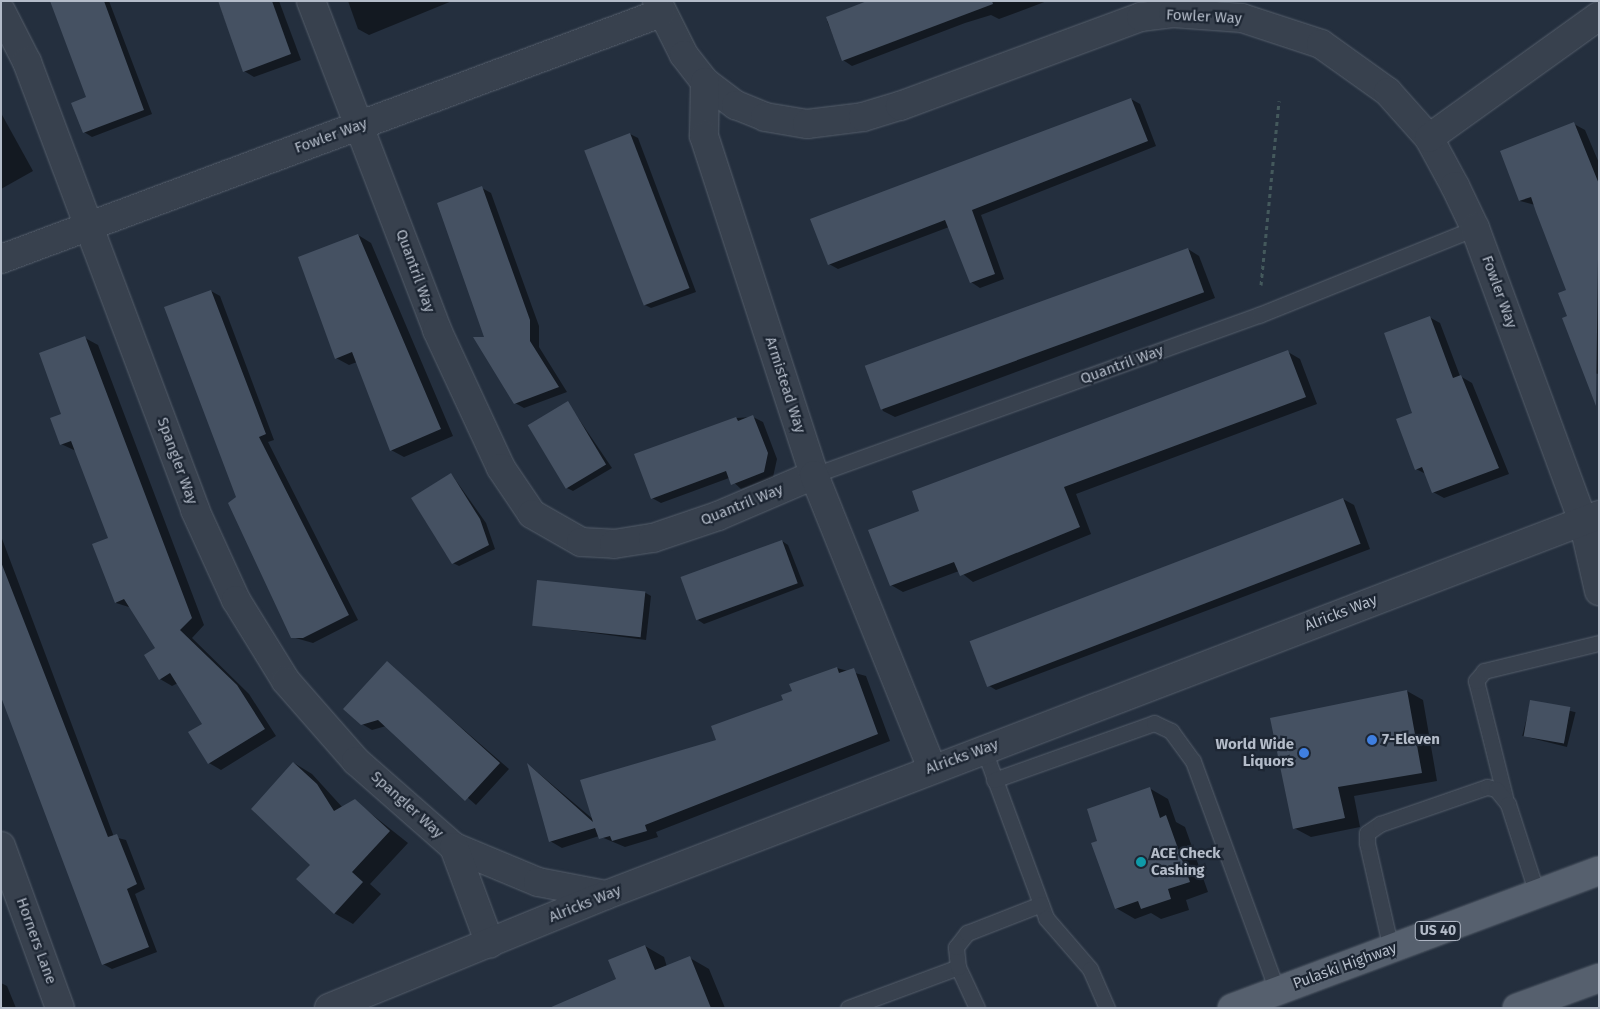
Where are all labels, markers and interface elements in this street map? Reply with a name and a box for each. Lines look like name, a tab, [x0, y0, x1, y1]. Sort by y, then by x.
street label: Fowler Way	[1166, 6, 1242, 28]
street label: Fowler Way	[292, 115, 370, 157]
street label: Quantril Way	[392, 227, 438, 315]
street label: Fowler Way	[1478, 253, 1520, 331]
street label: Armistead Way	[761, 335, 809, 435]
street label: Quantril Way	[1078, 342, 1166, 388]
street label: Spangler Way	[153, 415, 201, 507]
street label: Quantril Way	[698, 480, 786, 530]
street label: Alricks Way	[1302, 591, 1380, 635]
place label: 7-Eleven	[1382, 731, 1440, 749]
marker: 7-Eleven	[1366, 734, 1378, 746]
place label: World Wide Liquors	[1216, 735, 1294, 770]
street label: Alricks Way	[923, 736, 1001, 778]
marker: World Wide Liquors	[1298, 747, 1310, 759]
street label: Spangler Way	[367, 768, 447, 842]
place label: ACE Check Cashing	[1151, 844, 1221, 879]
marker: ACE Check Cashing	[1135, 856, 1147, 868]
street label: Alricks Way	[546, 881, 624, 927]
street label: Horners Lane	[12, 895, 60, 987]
road number: US 40	[1414, 919, 1462, 942]
street label: Pulaski Highway	[1291, 939, 1399, 993]

